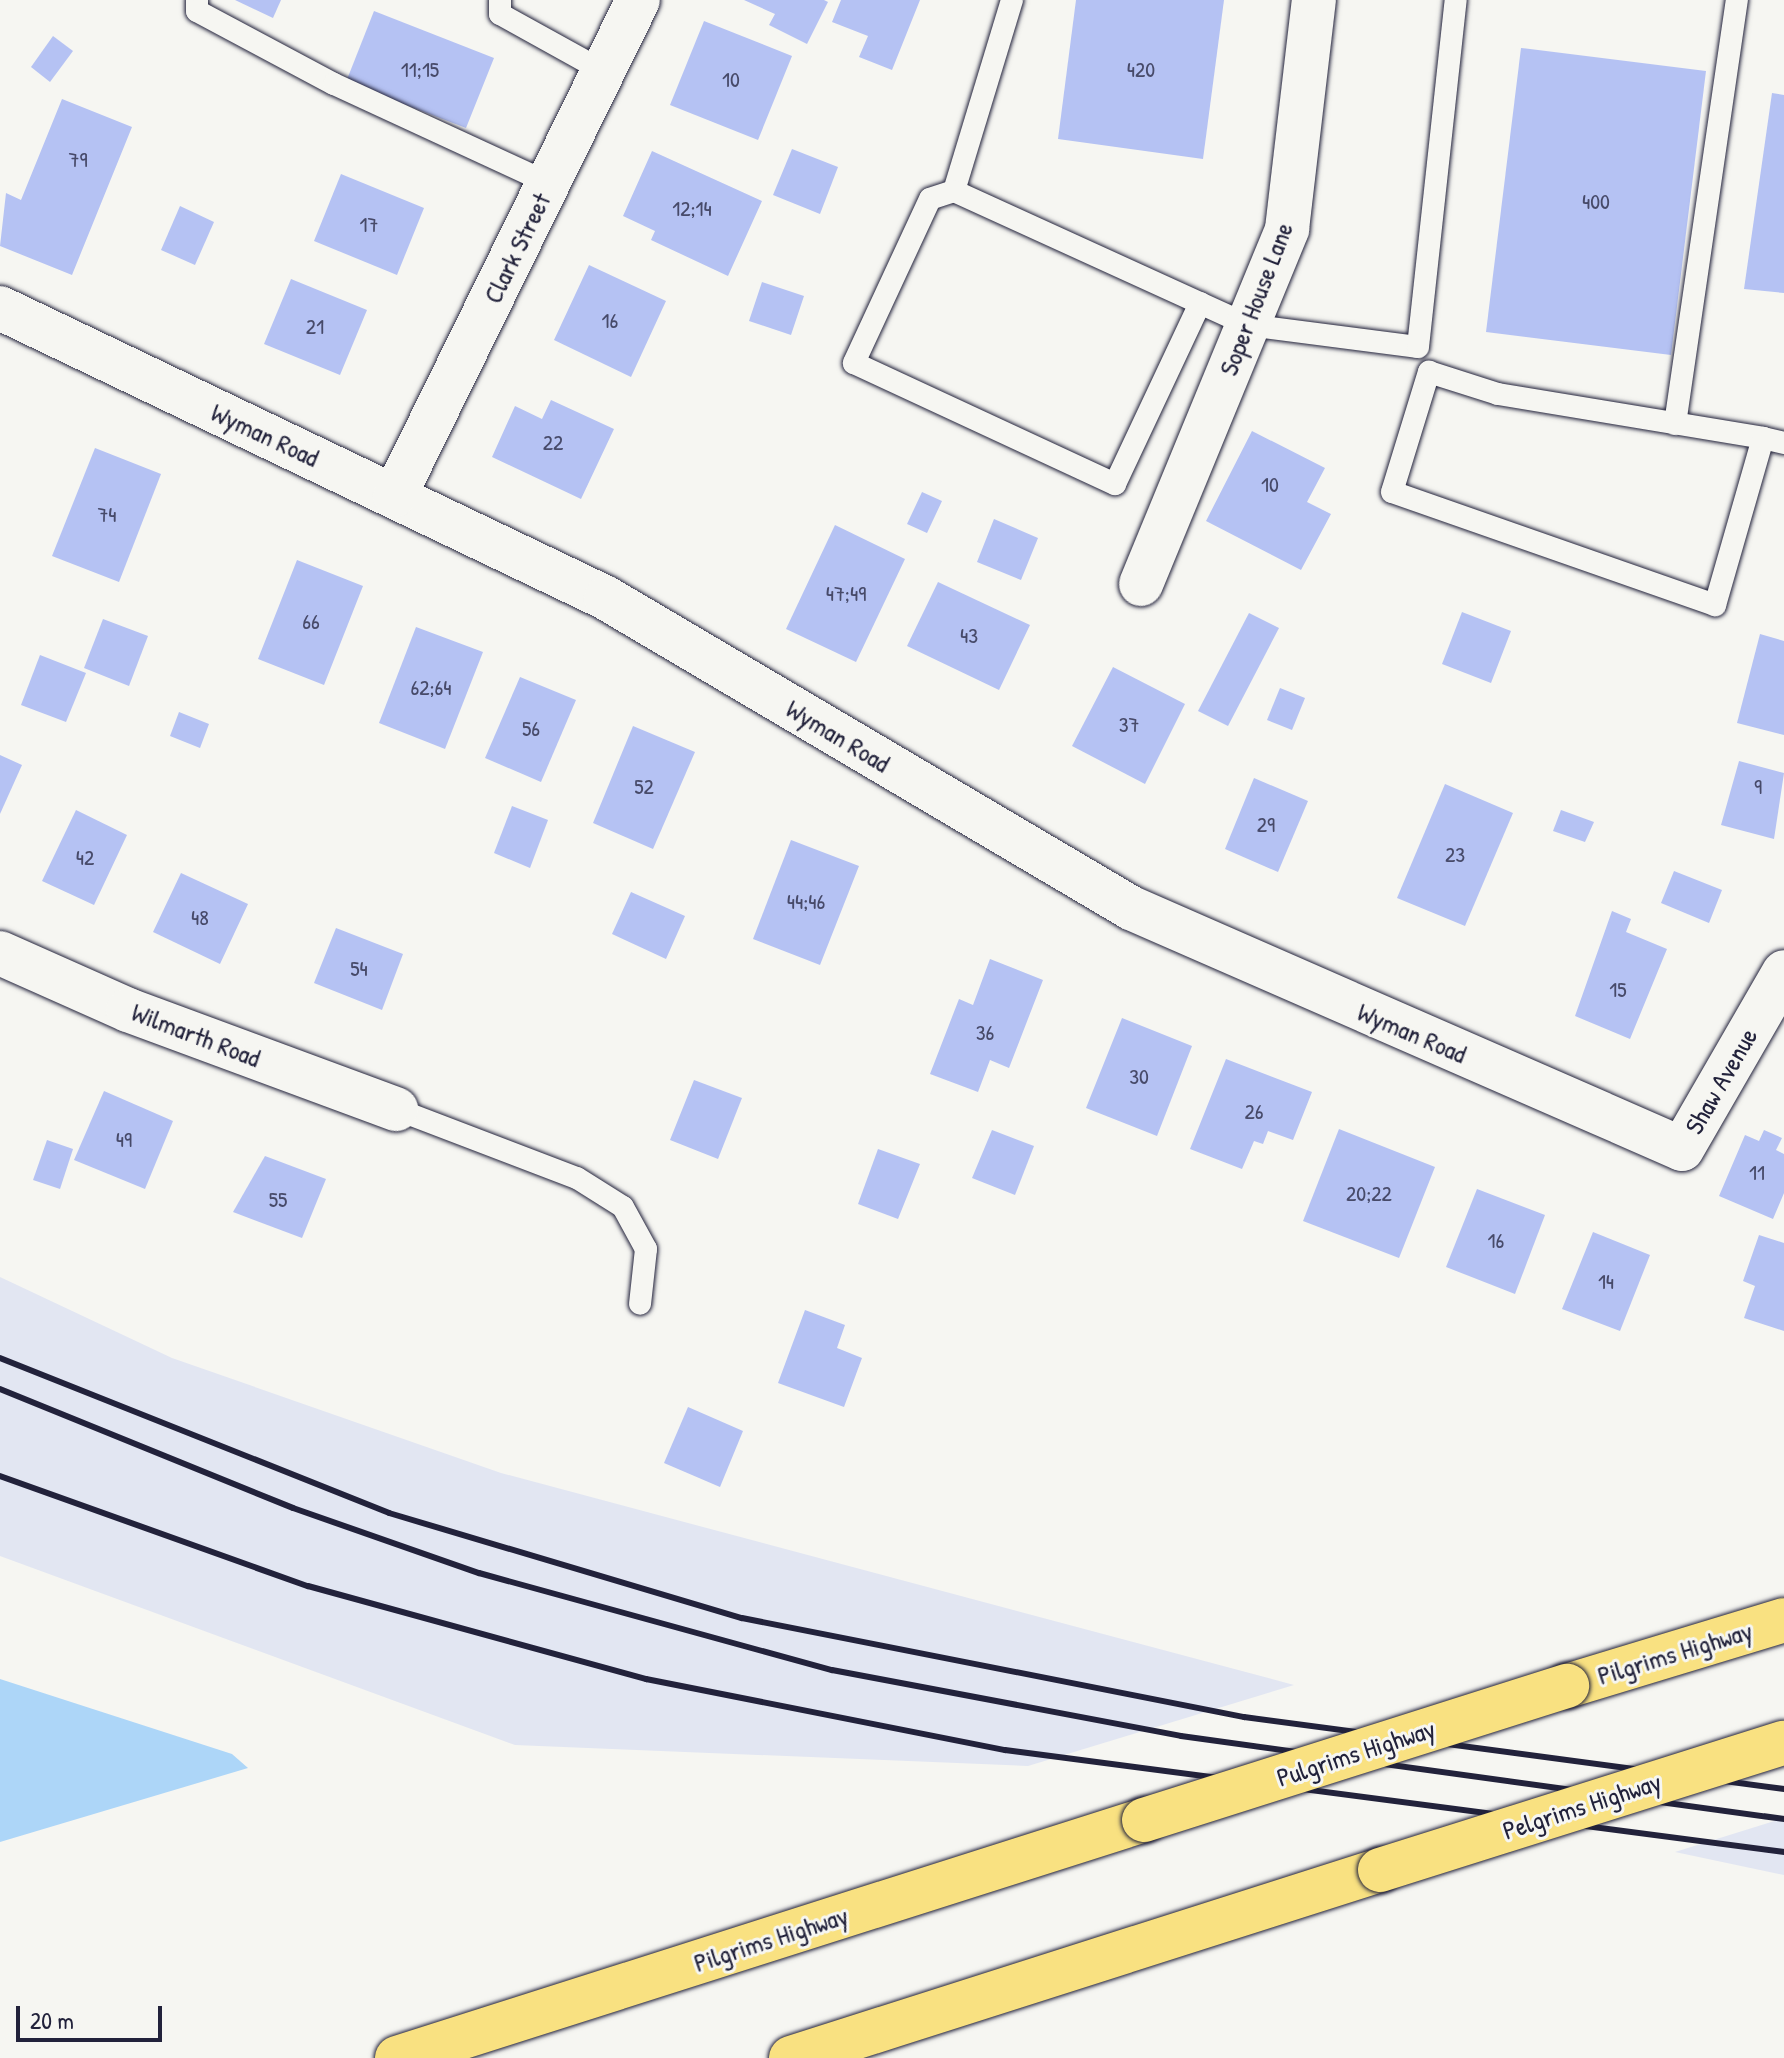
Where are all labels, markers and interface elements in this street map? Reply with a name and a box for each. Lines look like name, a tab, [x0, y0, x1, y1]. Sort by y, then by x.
house number: 11;15	[401, 57, 439, 83]
house number: 420	[1127, 57, 1155, 83]
house number: 10	[722, 67, 740, 93]
house number: 79	[69, 147, 87, 173]
street label: Clark Street	[477, 188, 557, 308]
house number: 400	[1582, 189, 1610, 215]
house number: 12;14	[672, 196, 712, 222]
house number: 17	[360, 212, 378, 238]
street label: Soper House Lane	[1213, 218, 1299, 380]
house number: 16	[602, 308, 618, 334]
house number: 21	[306, 314, 324, 340]
street label: Wyman Road	[206, 397, 324, 473]
house number: 22	[543, 430, 563, 456]
house number: 10	[1261, 472, 1279, 498]
house number: 74	[97, 502, 117, 528]
house number: 47;49	[826, 581, 866, 607]
house number: 66	[302, 609, 320, 635]
house number: 43	[960, 623, 978, 649]
house number: 62;64	[410, 675, 452, 701]
street label: Wyman Road	[781, 693, 895, 779]
house number: 37	[1119, 712, 1139, 738]
house number: 56	[522, 716, 540, 742]
house number: 52	[634, 774, 654, 800]
house number: 9	[1754, 774, 1762, 800]
house number: 29	[1257, 812, 1275, 838]
house number: 23	[1445, 842, 1465, 868]
house number: 42	[76, 845, 94, 871]
house number: 44;46	[787, 889, 825, 915]
house number: 48	[191, 905, 209, 931]
house number: 54	[350, 956, 368, 982]
house number: 15	[1609, 977, 1627, 1003]
street label: Wilmarth Road	[127, 996, 265, 1074]
street label: Wyman Road	[1353, 996, 1471, 1070]
house number: 36	[976, 1020, 994, 1046]
street label: Shaw Avenue	[1678, 1023, 1764, 1139]
house number: 30	[1129, 1064, 1149, 1090]
house number: 26	[1244, 1099, 1264, 1125]
house number: 49	[116, 1127, 132, 1153]
house number: 11	[1749, 1160, 1765, 1186]
house number: 20;22	[1346, 1181, 1392, 1207]
house number: 55	[269, 1187, 287, 1213]
house number: 16	[1488, 1228, 1504, 1254]
house number: 14	[1598, 1269, 1614, 1295]
street label: Pilgrims Highway	[1594, 1615, 1756, 1691]
street label: Pulgrims Highway	[1273, 1713, 1439, 1793]
street label: Pelgrims Highway	[1499, 1766, 1665, 1846]
street label: Pilgrims Highway	[690, 1899, 852, 1979]
scale bar	[20, 1990, 166, 2040]
text: 20 m	[30, 2004, 74, 2036]

